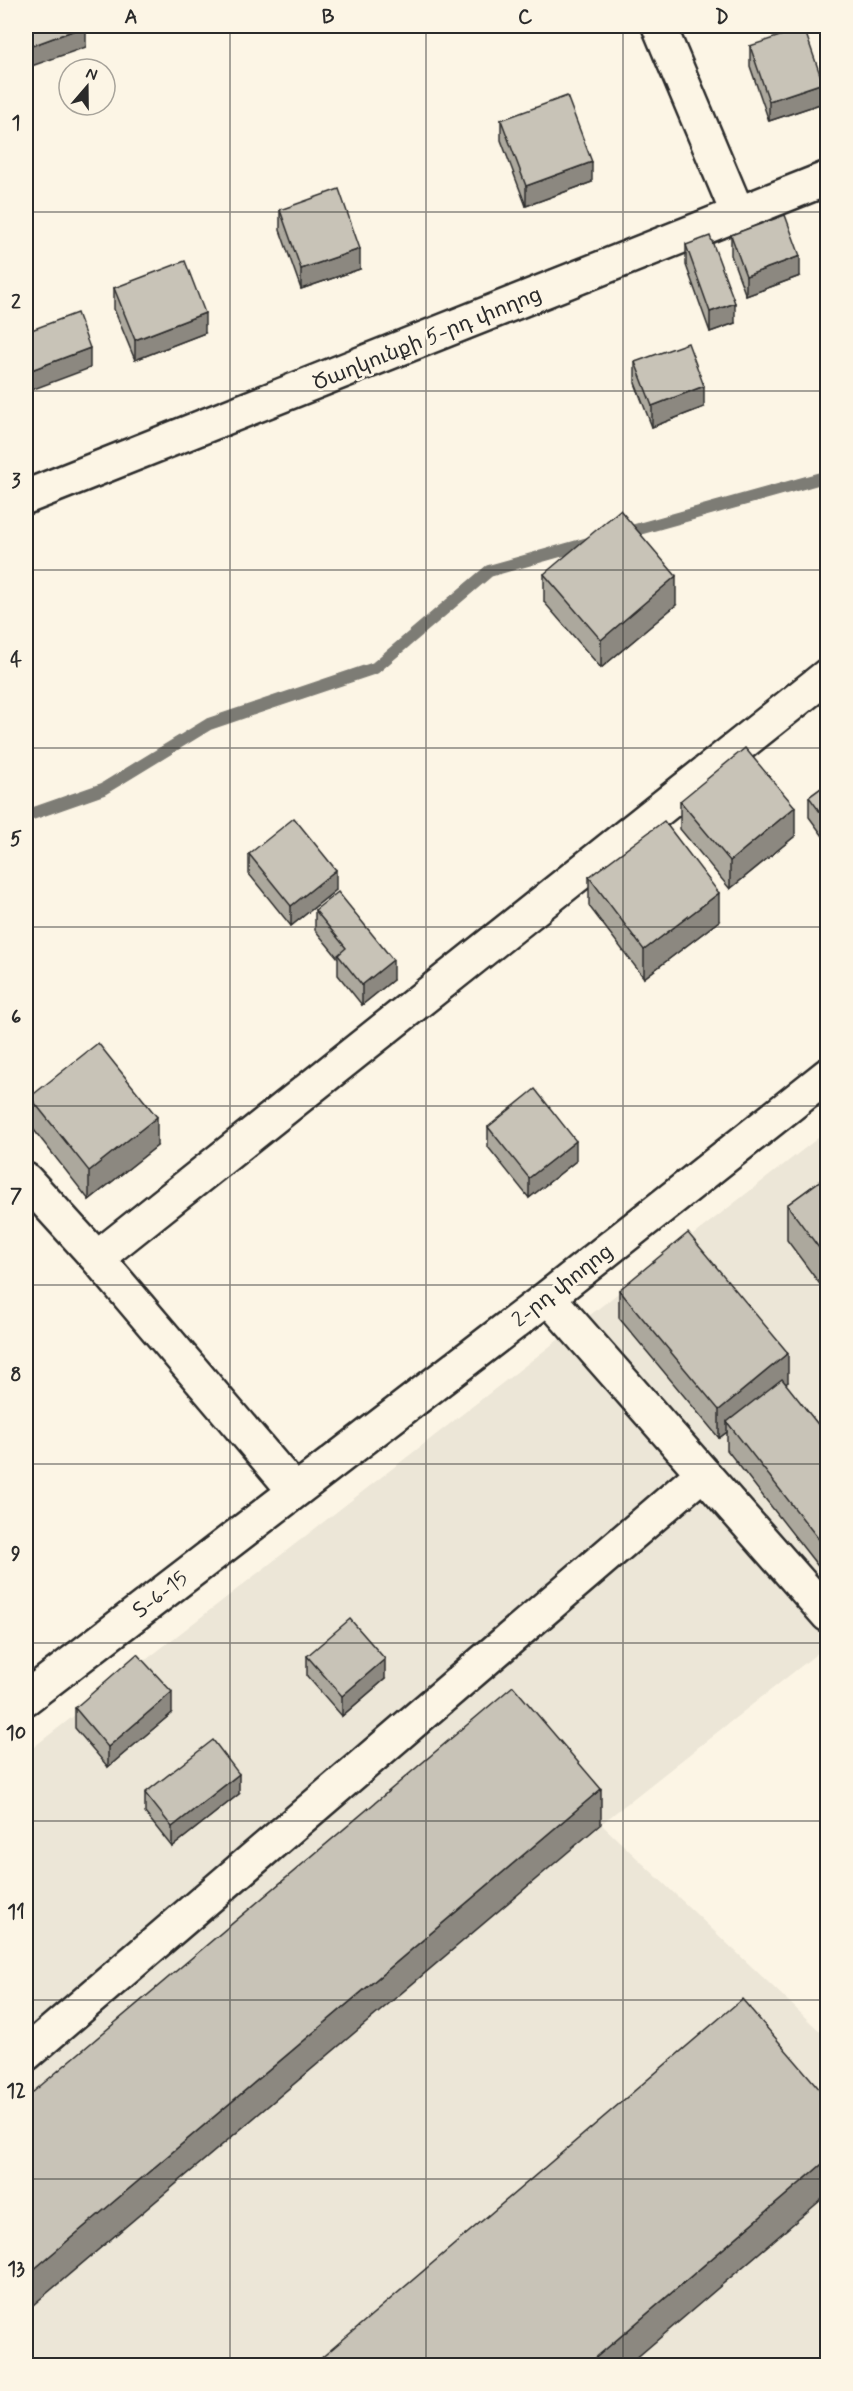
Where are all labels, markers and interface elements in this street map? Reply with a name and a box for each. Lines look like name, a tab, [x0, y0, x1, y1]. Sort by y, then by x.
text: A	[124, 4, 138, 31]
text: B	[322, 4, 335, 31]
text: C	[518, 4, 533, 31]
text: D	[715, 4, 729, 31]
north arrow	[57, 57, 117, 117]
text: N	[83, 63, 100, 86]
text: 1	[12, 110, 20, 137]
street label: Ծաղկունքի 5-րդ փողոց	[309, 280, 546, 398]
text: 2	[11, 289, 21, 316]
text: 3	[11, 468, 21, 495]
text: 4	[10, 647, 22, 674]
text: 5	[10, 826, 22, 853]
text: 6	[11, 1004, 21, 1031]
text: 7	[10, 1183, 22, 1210]
street label: 2-րդ փողոց	[506, 1238, 619, 1334]
text: 8	[10, 1362, 22, 1389]
text: 9	[11, 1541, 21, 1568]
street label: Տ-6-15	[128, 1565, 194, 1625]
text: 10	[6, 1720, 26, 1747]
text: 11	[7, 1899, 25, 1926]
text: 12	[6, 2078, 26, 2105]
text: 13	[7, 2256, 25, 2283]

